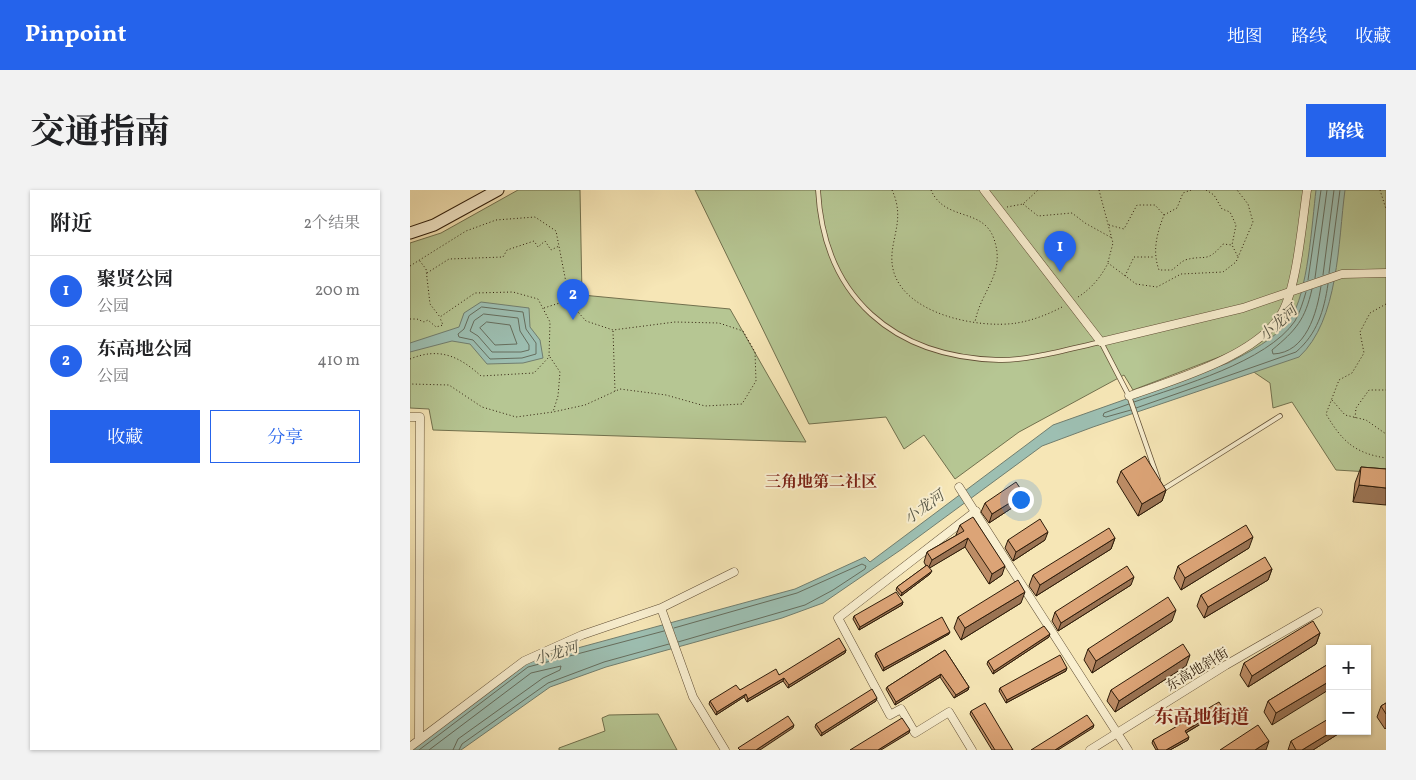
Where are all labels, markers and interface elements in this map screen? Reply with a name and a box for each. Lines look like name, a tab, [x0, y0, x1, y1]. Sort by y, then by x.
text: Pinpoint	[25, 18, 127, 52]
text: 地图	[1227, 25, 1263, 50]
text: 路线	[1291, 25, 1327, 50]
text: 收藏	[1355, 25, 1391, 50]
button: 路线	[1306, 104, 1386, 157]
text: 交通指南	[30, 110, 170, 158]
text: 附近	[50, 210, 92, 239]
text: 2个结果	[303, 213, 360, 235]
pin: 1	[1044, 231, 1076, 272]
text: 聚贤公园	[97, 267, 173, 293]
pin: 2	[557, 279, 589, 320]
text: 1	[63, 280, 69, 302]
text: 200 m	[315, 280, 360, 302]
text: 公园	[97, 296, 129, 318]
water label: 小龙河	[1255, 299, 1305, 347]
text: 东高地公园	[97, 337, 192, 363]
text: 2	[62, 350, 70, 372]
text: 410 m	[317, 350, 360, 372]
text: 公园	[97, 366, 129, 388]
button: 收藏	[50, 410, 200, 463]
button: 分享	[210, 410, 360, 463]
district label: 三角地第二社区	[765, 472, 877, 494]
water label: 小龙河	[901, 485, 952, 530]
your location	[1008, 487, 1034, 513]
water label: 小龙河	[532, 637, 584, 671]
street label: 东高地斜街	[1163, 644, 1233, 696]
map controls	[1326, 645, 1371, 735]
button: +	[1326, 645, 1371, 690]
button: −	[1326, 690, 1371, 735]
district label: 东高地街道	[1154, 705, 1250, 731]

